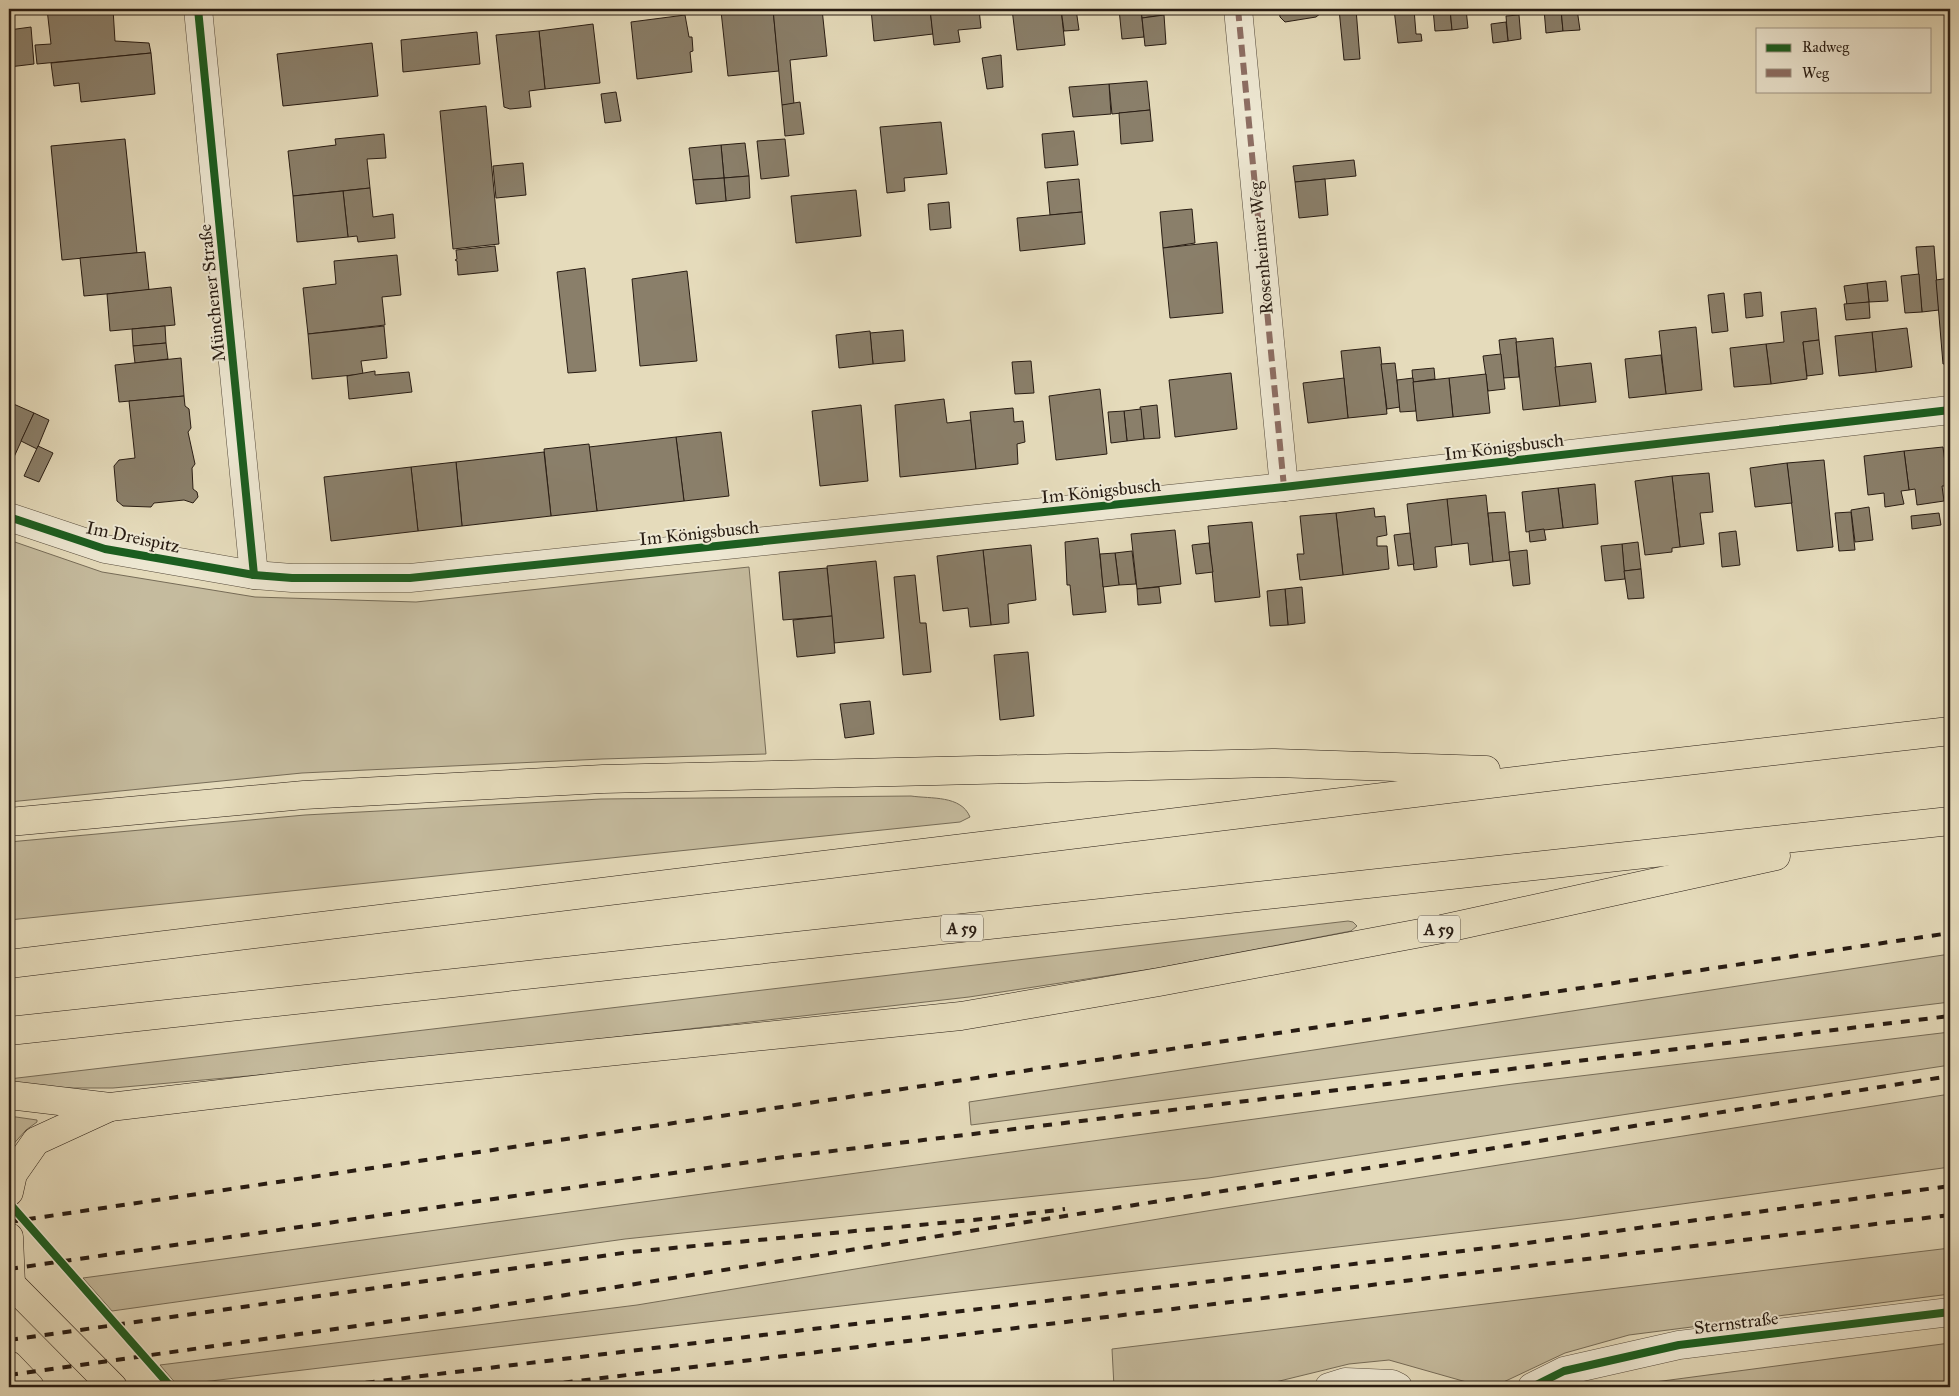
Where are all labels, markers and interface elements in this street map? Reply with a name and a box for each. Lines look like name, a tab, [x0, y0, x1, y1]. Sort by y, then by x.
legend	[1756, 28, 1932, 92]
text: Radweg	[1802, 38, 1850, 56]
text: Weg	[1802, 64, 1830, 82]
street label: Rosenheimer Weg	[1244, 180, 1279, 315]
street label: Münchener Straße	[194, 223, 230, 363]
street label: Im Königsbusch	[1443, 429, 1565, 466]
street label: Im Königsbusch	[1040, 474, 1162, 509]
street label: Im Dreispitz	[84, 516, 182, 558]
street label: Im Königsbusch	[638, 516, 760, 551]
road number: A 59	[941, 914, 983, 941]
road number: A 59	[1418, 916, 1460, 942]
street label: Sternstraße	[1693, 1307, 1779, 1339]

